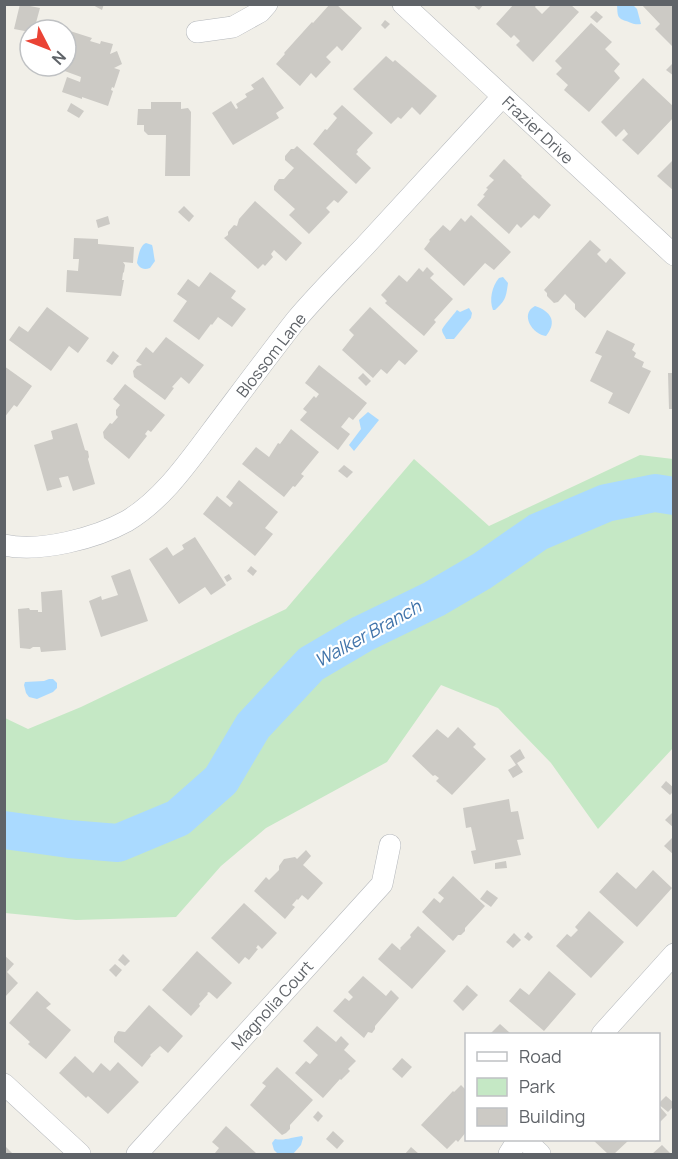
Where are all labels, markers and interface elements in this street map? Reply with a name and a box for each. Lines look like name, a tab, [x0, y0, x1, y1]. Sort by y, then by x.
north arrow	[18, 18, 78, 78]
text: N	[47, 46, 71, 70]
street label: Frazier Drive	[497, 91, 579, 169]
street label: Blossom Lane	[231, 308, 311, 402]
water label: Walker Branch	[310, 593, 426, 672]
street label: Magnolia Court	[226, 956, 318, 1054]
legend	[465, 1033, 660, 1141]
text: Road	[519, 1044, 562, 1068]
text: Park	[519, 1074, 556, 1098]
text: Building	[519, 1104, 585, 1128]

